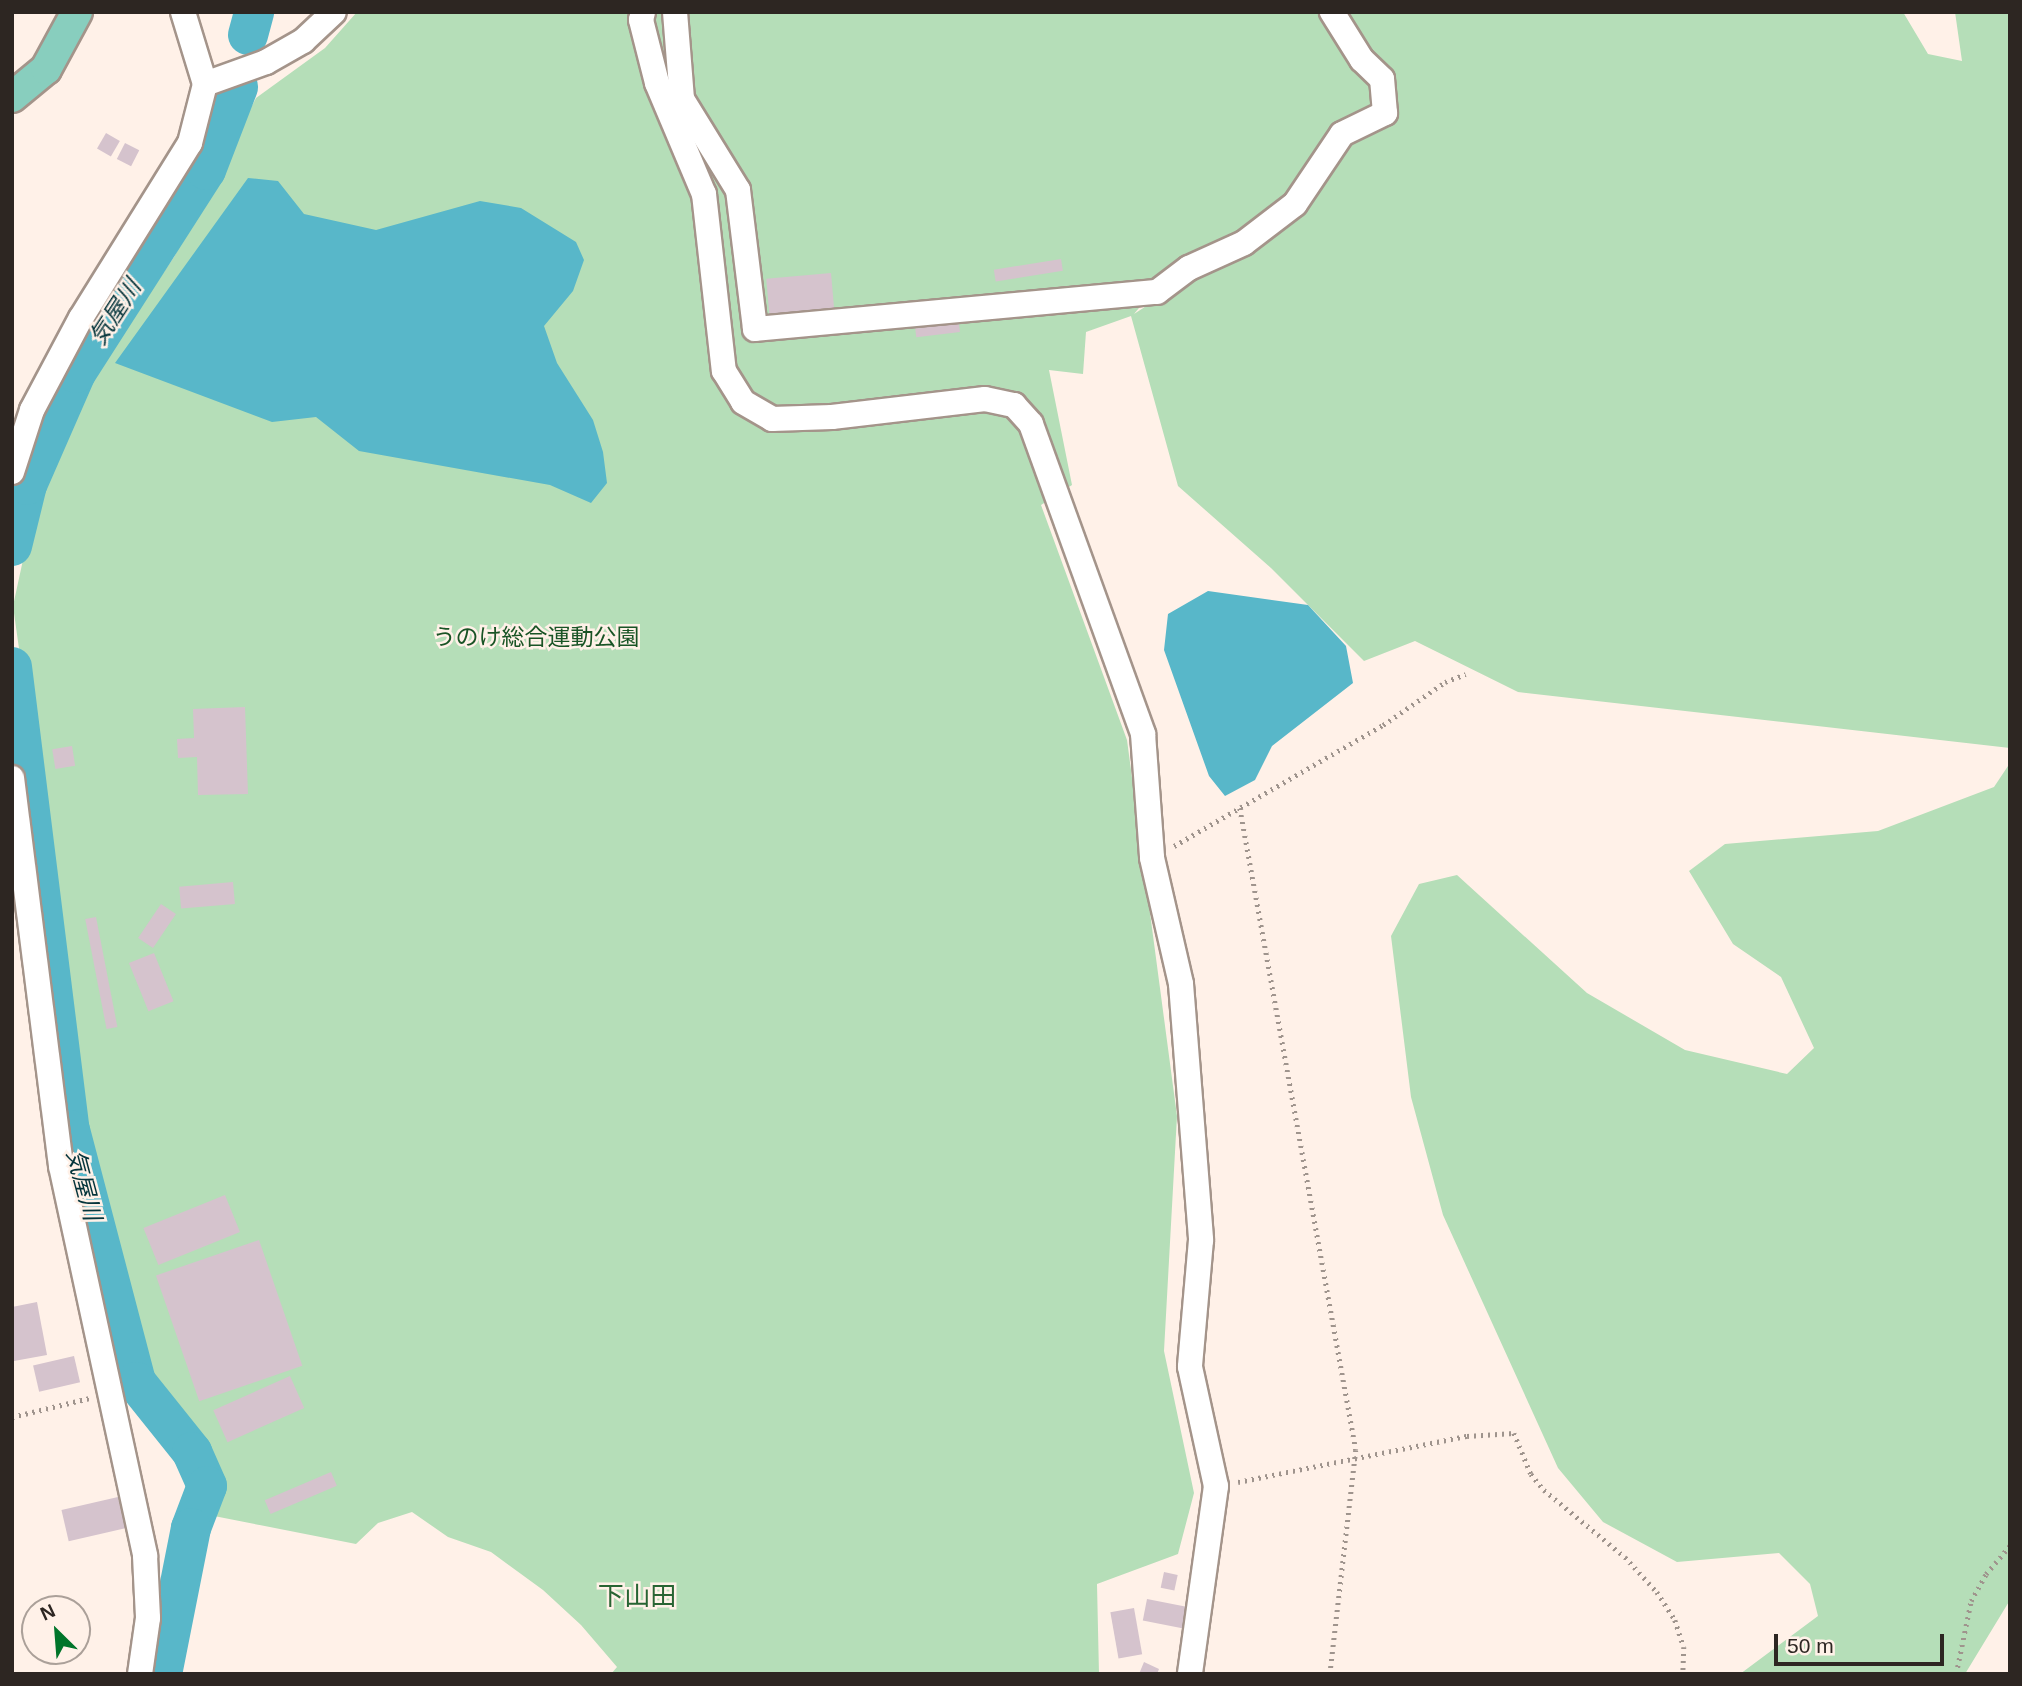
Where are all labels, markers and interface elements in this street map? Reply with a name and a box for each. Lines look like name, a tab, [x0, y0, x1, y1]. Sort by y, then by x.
water label: 気屋川	[83, 274, 147, 350]
park label: うのけ総合運動公園	[433, 623, 639, 651]
water label: 気屋川	[61, 1146, 107, 1224]
district label: 下山田	[598, 1581, 676, 1613]
north arrow	[21, 1595, 91, 1665]
text: N	[37, 1600, 58, 1625]
scale bar	[1777, 1620, 1947, 1664]
text: 50 m	[1787, 1634, 1834, 1657]

